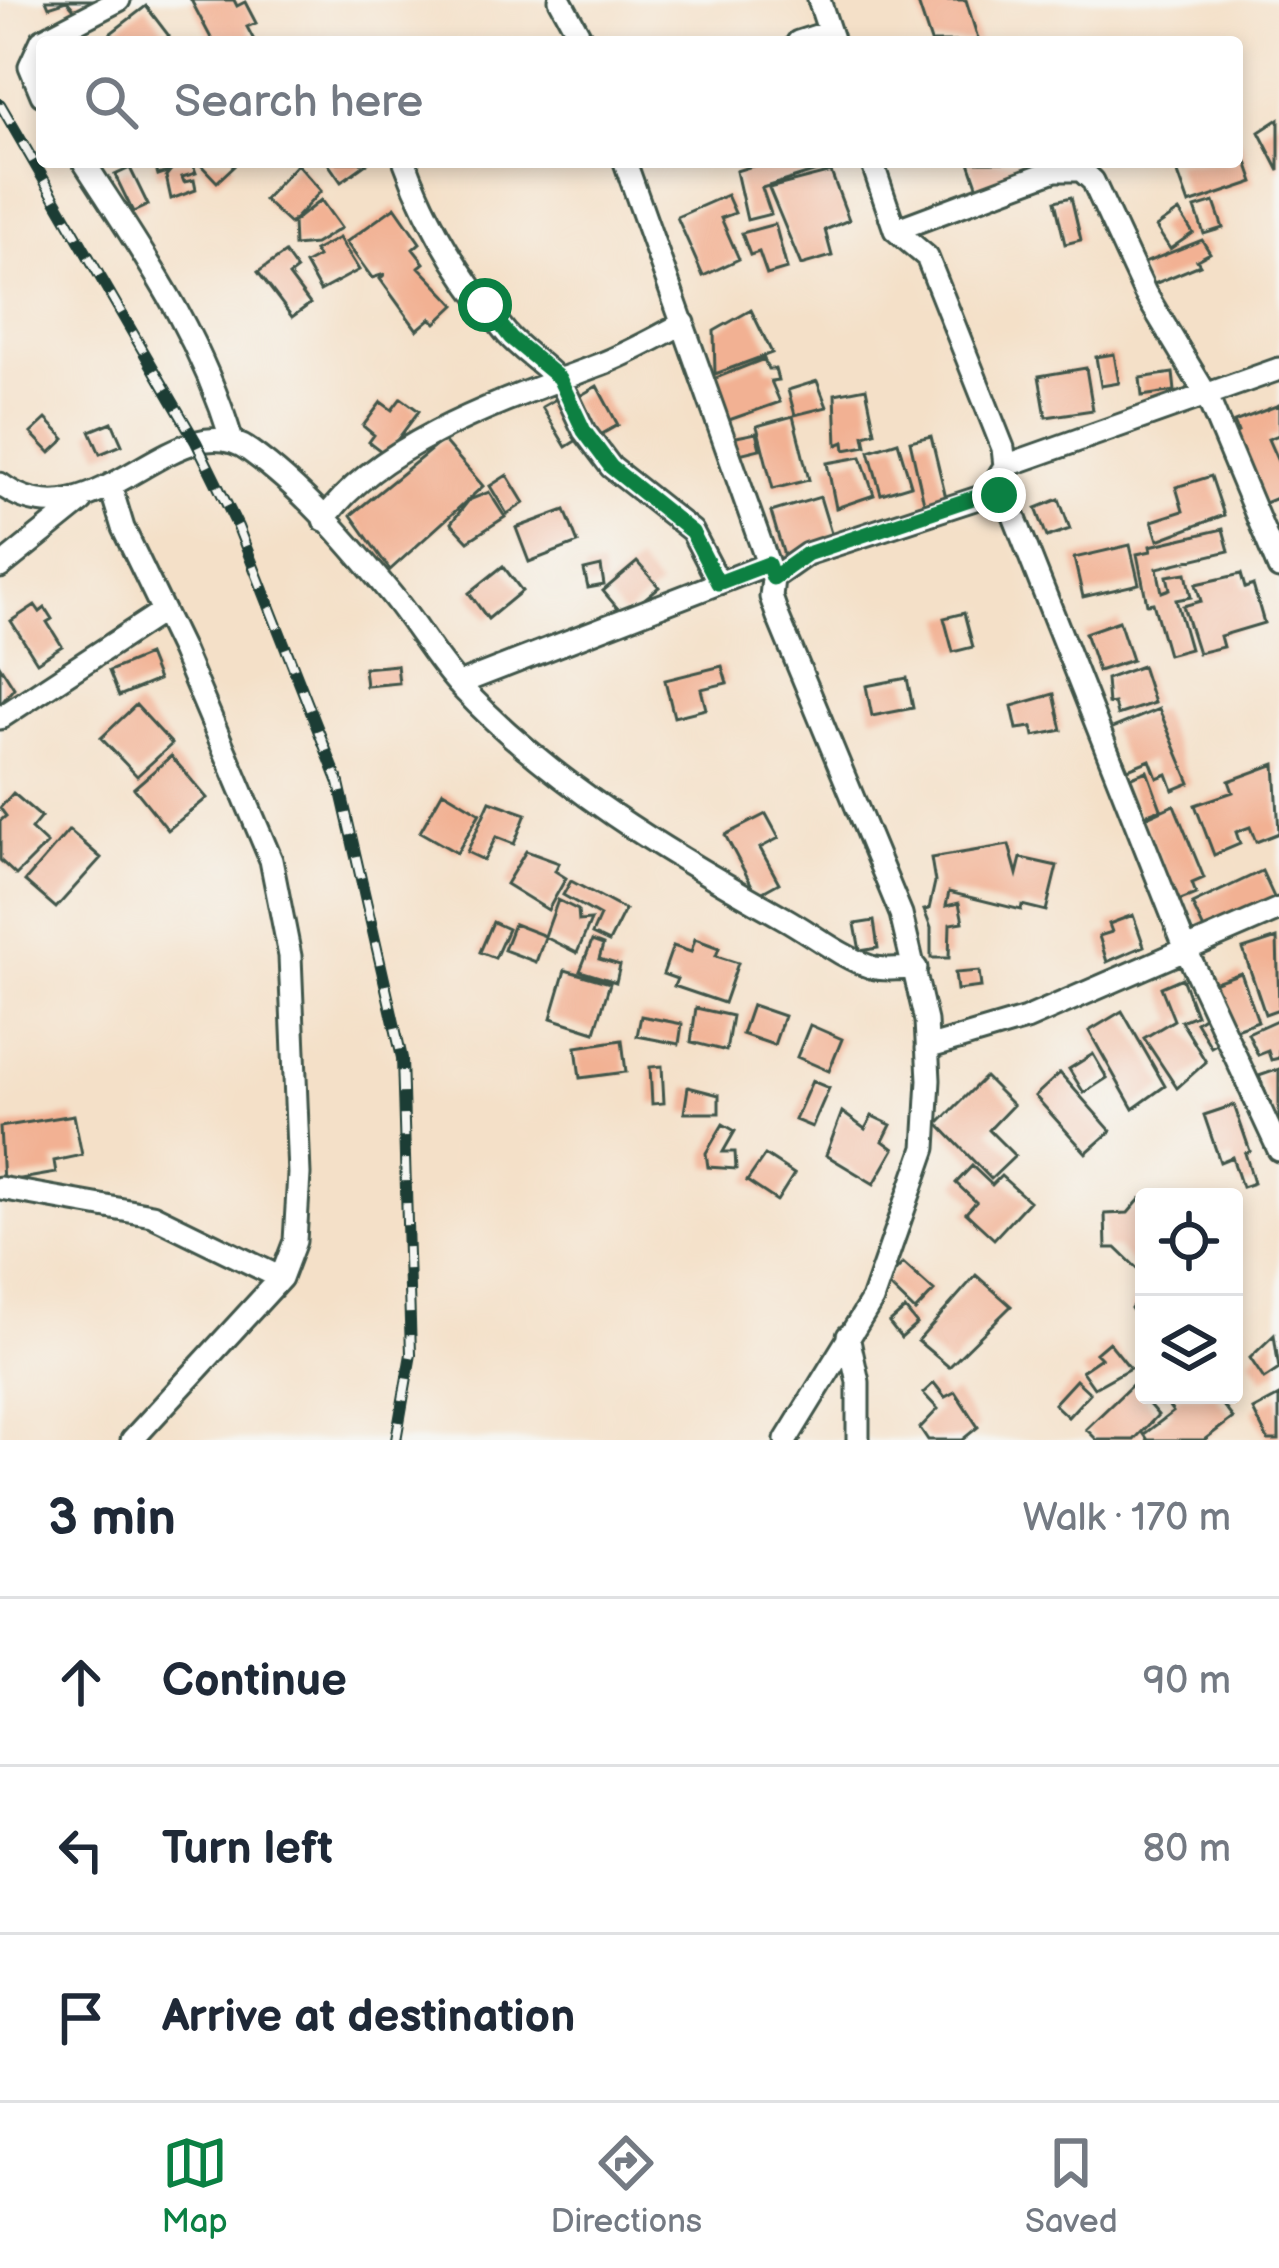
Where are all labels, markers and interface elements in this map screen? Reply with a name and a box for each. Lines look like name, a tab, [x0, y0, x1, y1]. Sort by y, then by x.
search box	[36, 36, 1243, 168]
icon: search	[78, 69, 144, 135]
text: Search here	[174, 75, 423, 130]
route start	[458, 278, 512, 332]
route end	[972, 468, 1026, 522]
map controls	[1135, 1188, 1243, 1404]
button: locate	[1135, 1188, 1243, 1296]
button: layers	[1135, 1296, 1243, 1404]
text: 3 min	[48, 1488, 176, 1549]
text: Walk · 170 m	[1022, 1495, 1231, 1542]
icon: ahead	[48, 1649, 114, 1715]
text: Continue	[162, 1654, 347, 1709]
text: 90 m	[1143, 1658, 1231, 1705]
icon: left	[48, 1817, 114, 1883]
text: Turn left	[162, 1822, 333, 1877]
text: 80 m	[1143, 1826, 1231, 1873]
icon: arrive	[48, 1985, 114, 2051]
text: Arrive at destination	[162, 1990, 575, 2045]
tab: Map	[161, 2130, 228, 2242]
tab: Directions	[550, 2130, 702, 2242]
tab: Saved	[1025, 2130, 1118, 2242]

